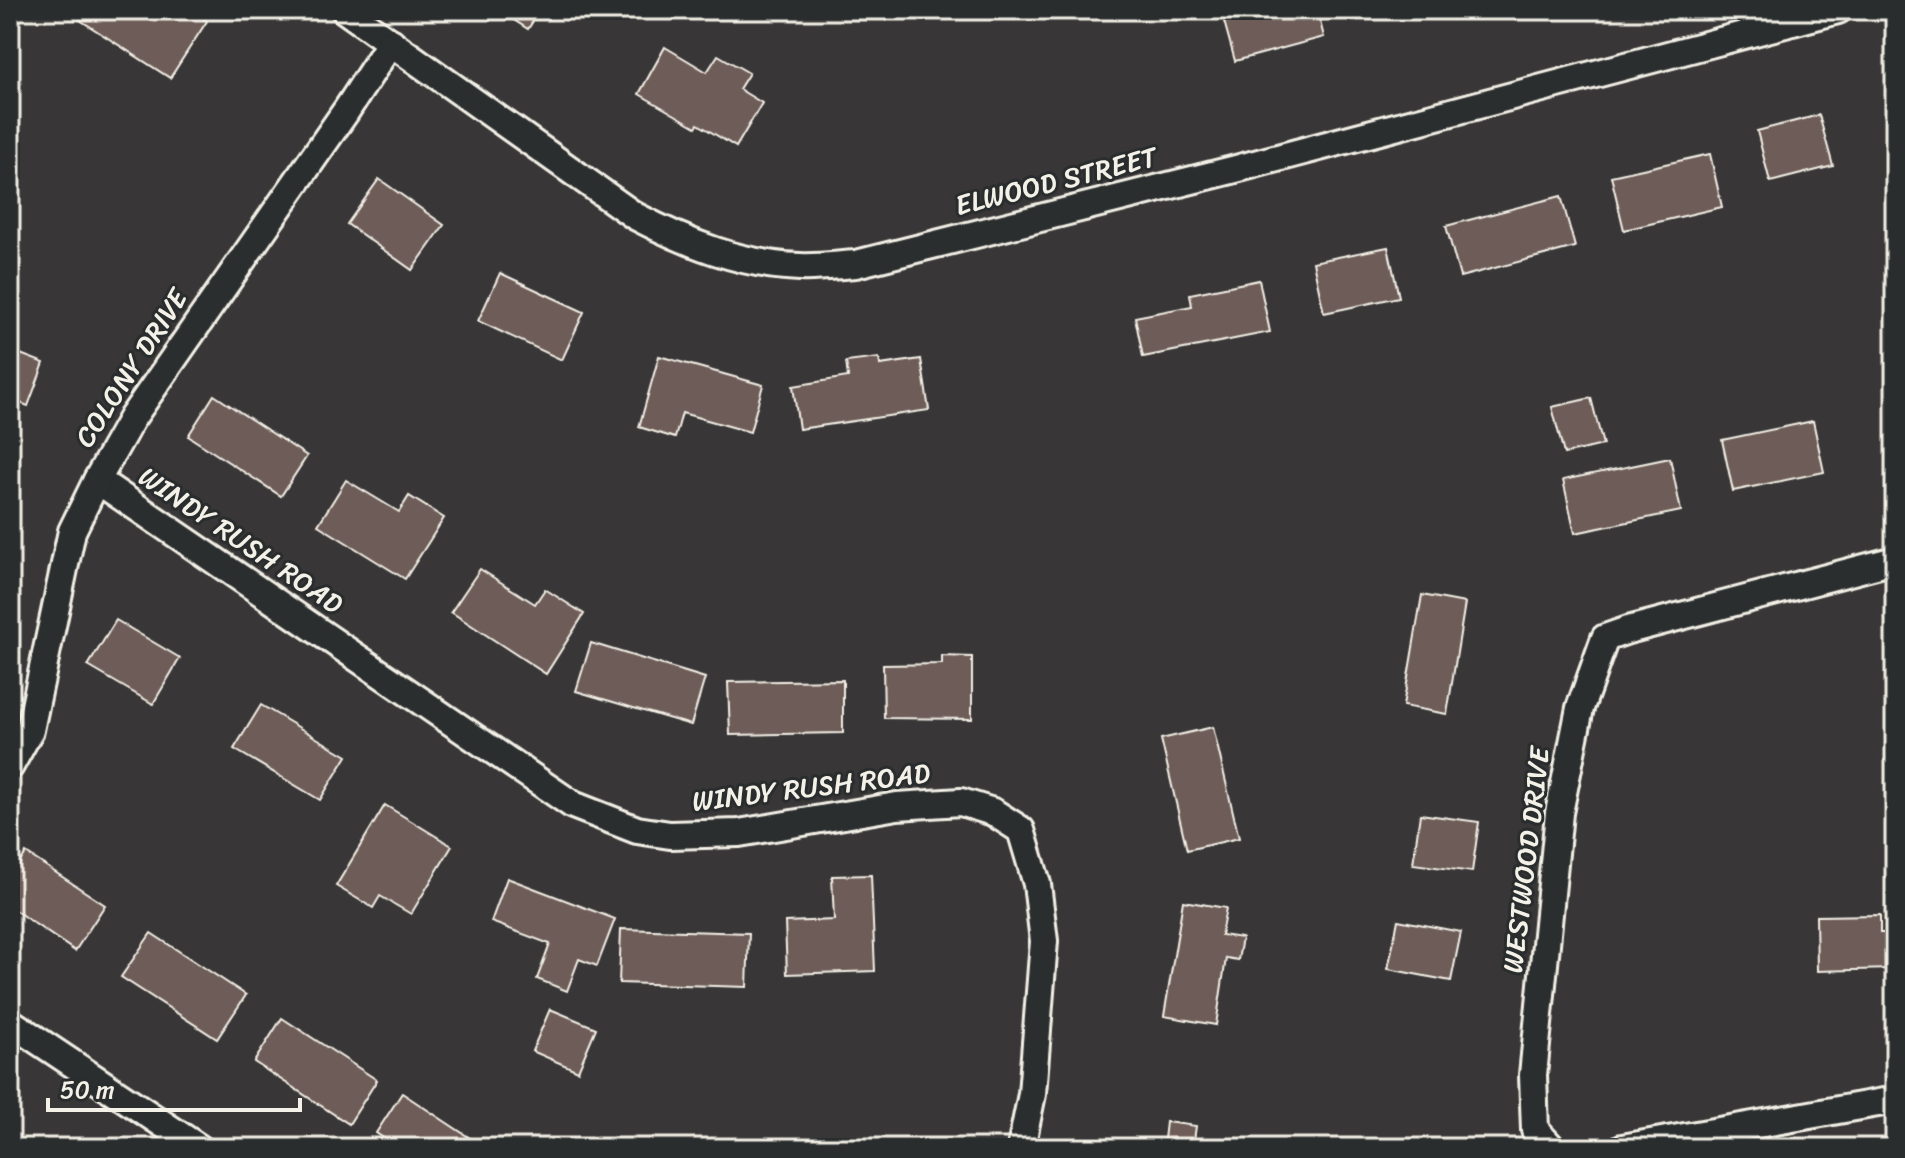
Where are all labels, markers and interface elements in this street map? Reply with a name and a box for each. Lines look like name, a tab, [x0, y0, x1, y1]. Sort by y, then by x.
street label: ELWOOD STREET	[950, 132, 1164, 230]
street label: COLONY DRIVE	[61, 277, 202, 457]
street label: WINDY RUSH ROAD	[128, 453, 354, 627]
street label: WESTWOOD DRIVE	[1488, 743, 1564, 976]
street label: WINDY RUSH ROAD	[689, 748, 933, 826]
scale bar	[48, 1062, 300, 1112]
text: 50 m	[60, 1069, 115, 1111]

